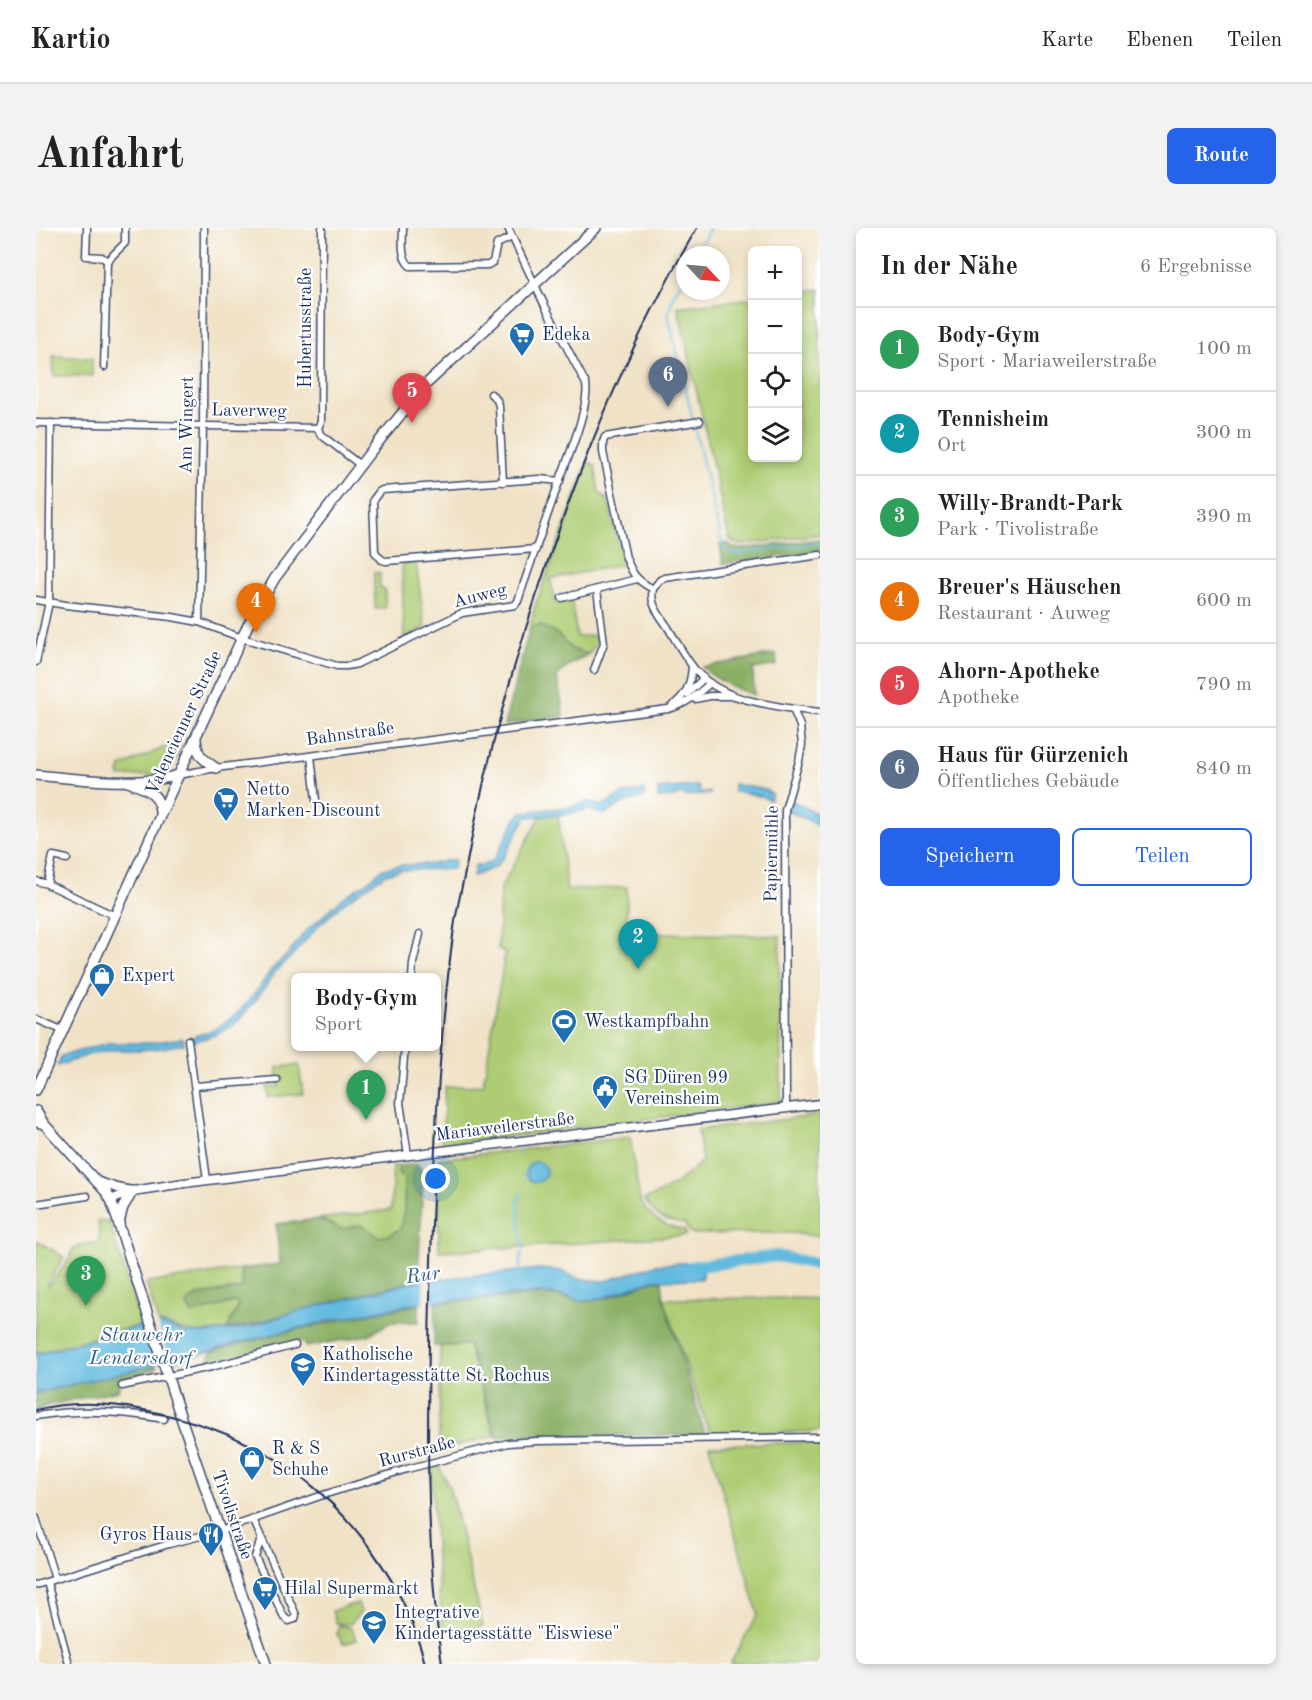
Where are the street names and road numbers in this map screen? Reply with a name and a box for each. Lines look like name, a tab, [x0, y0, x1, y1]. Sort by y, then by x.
street label: Hubertusstraße	[297, 268, 315, 388]
street label: Am Wingert	[177, 376, 197, 474]
street label: Laverweg	[211, 401, 287, 421]
street label: Auweg	[451, 581, 509, 611]
street label: Valencienner Straße	[143, 648, 225, 798]
street label: Bahnstraße	[305, 719, 395, 749]
street label: Papiermühle	[762, 805, 782, 903]
street label: Mariaweilerstraße	[435, 1110, 575, 1144]
street label: Rurstraße	[377, 1433, 457, 1471]
street label: Tivolistraße	[208, 1468, 256, 1562]

